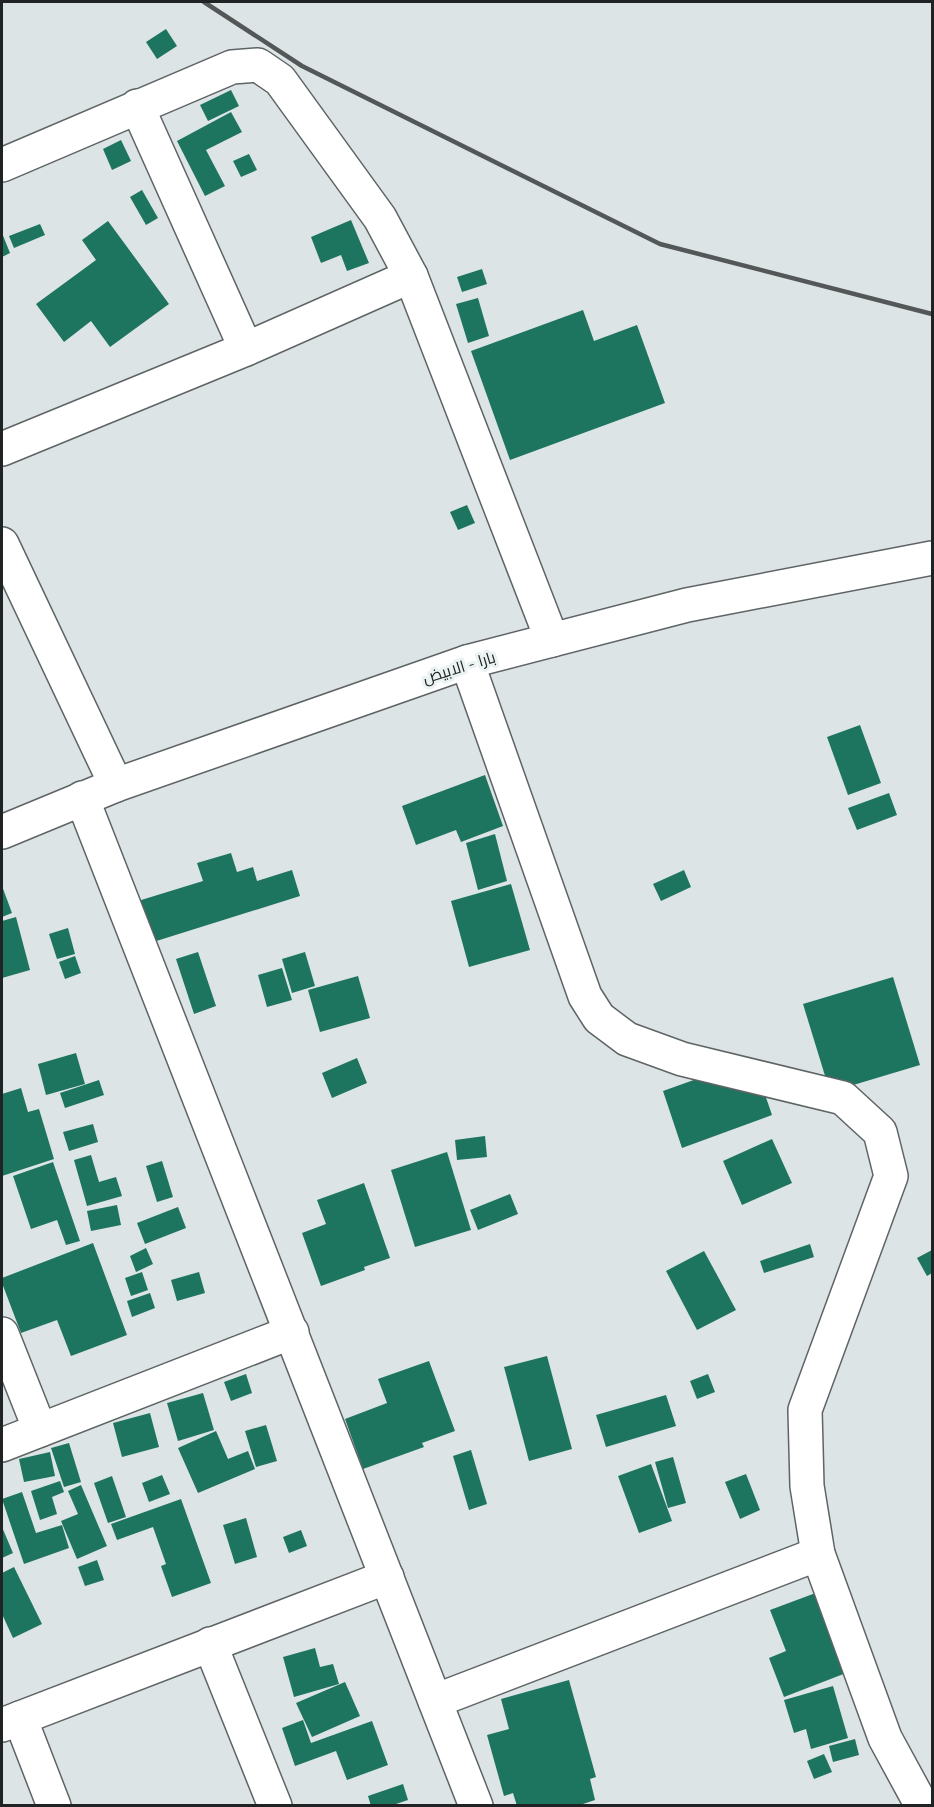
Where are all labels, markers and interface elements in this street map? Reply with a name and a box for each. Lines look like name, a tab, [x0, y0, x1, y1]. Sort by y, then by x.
street label: بارا - الابيض	[420, 647, 498, 689]

